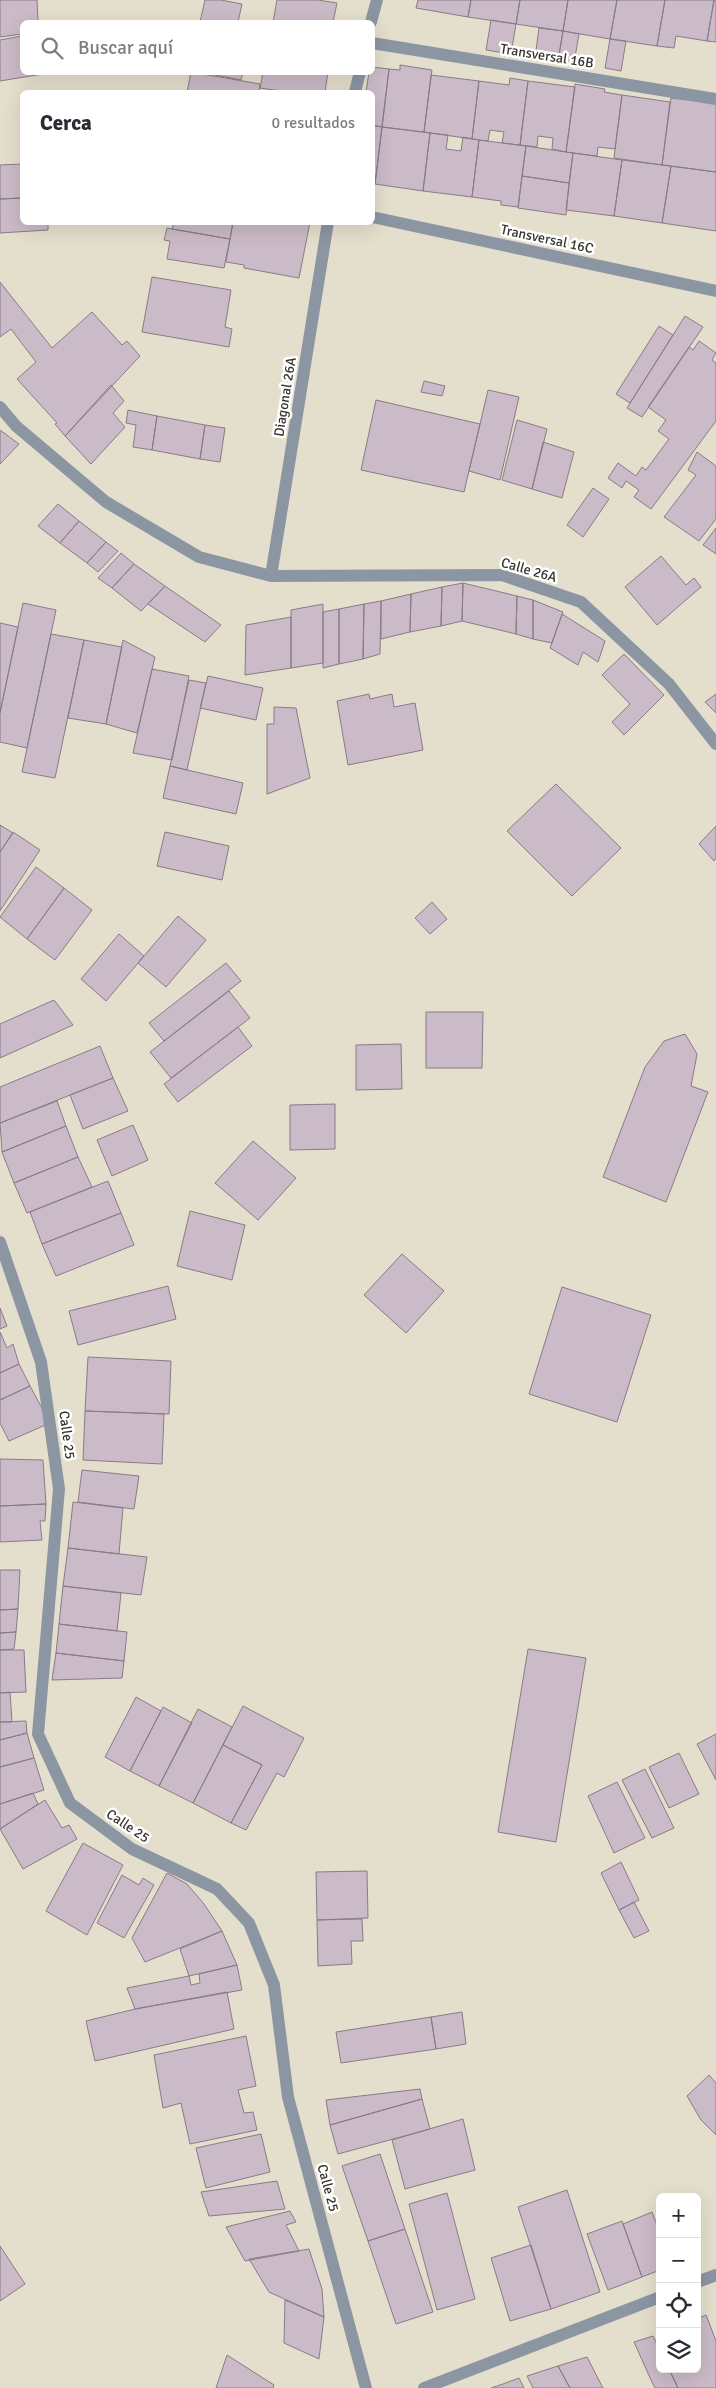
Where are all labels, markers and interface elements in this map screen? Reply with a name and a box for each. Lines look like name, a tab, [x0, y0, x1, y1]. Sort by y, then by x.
search box	[20, 20, 375, 75]
icon: search	[38, 34, 66, 62]
text: Buscar aquí	[78, 36, 173, 60]
street label: Transversal 16B	[499, 40, 595, 72]
text: Cerca	[40, 110, 92, 136]
text: 0 resultados	[272, 113, 355, 133]
street label: Transversal 16C	[499, 221, 595, 257]
street label: Diagonal 26A	[270, 356, 300, 438]
street label: Calle 26A	[499, 554, 559, 586]
street label: Calle 25	[55, 1410, 79, 1460]
street label: Calle 25	[103, 1805, 153, 1847]
street label: Calle 25	[314, 2162, 342, 2214]
map controls	[656, 2193, 701, 2373]
button: +	[656, 2193, 701, 2238]
button: −	[656, 2238, 701, 2283]
button: locate	[656, 2283, 701, 2328]
button: layers	[656, 2328, 701, 2373]

